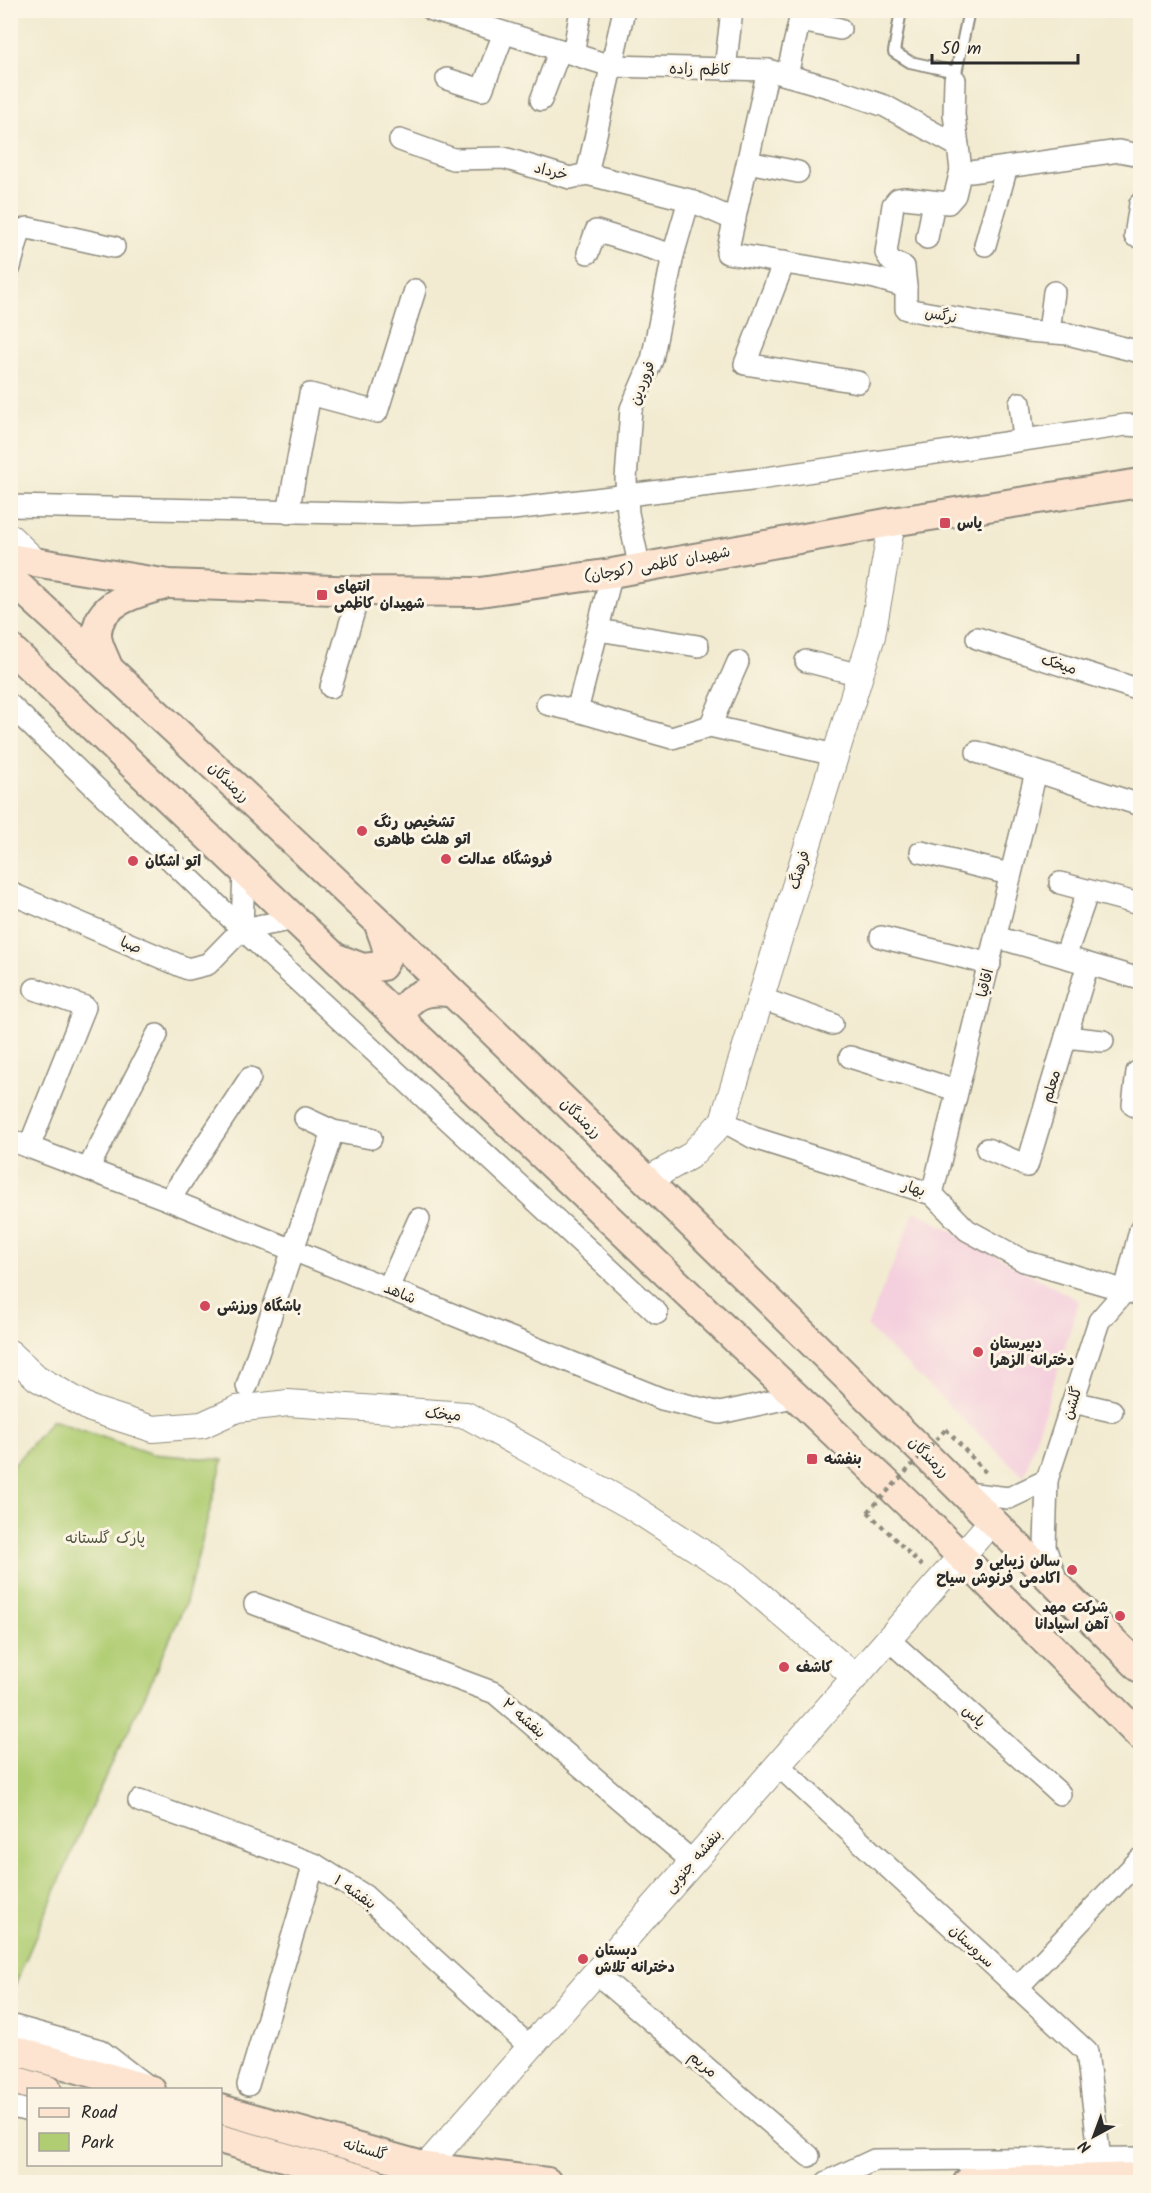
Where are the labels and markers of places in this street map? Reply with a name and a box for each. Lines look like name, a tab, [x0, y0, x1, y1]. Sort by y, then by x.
place label: یاس	[957, 512, 983, 536]
marker: یاس	[938, 516, 952, 530]
place label: انتهای شهیدان کاظمی	[334, 575, 424, 616]
marker: انتهای شهیدان کاظمی	[315, 588, 329, 602]
place label: تشخیص رنگ اتو هلث طاهری	[374, 811, 471, 852]
marker: تشخیص رنگ اتو هلث طاهری	[355, 824, 369, 838]
place label: فروشگاه عدالت	[458, 848, 552, 872]
place label: اتو اشکان	[145, 850, 201, 874]
marker: فروشگاه عدالت	[439, 852, 453, 866]
marker: اتو اشکان	[126, 854, 140, 868]
place label: باشگاه ورزشی	[217, 1295, 301, 1319]
marker: باشگاه ورزشی	[198, 1299, 212, 1313]
place label: دبيرستان دخترانه الزهرا	[990, 1332, 1074, 1373]
marker: دبيرستان دخترانه الزهرا	[971, 1345, 985, 1359]
place label: بنفشه	[824, 1448, 862, 1472]
marker: بنفشه	[805, 1452, 819, 1466]
place label: سالن زیبایی و اکادمی فرنوش سیاح	[936, 1550, 1060, 1591]
marker: سالن زیبایی و اکادمی فرنوش سیاح	[1065, 1563, 1079, 1577]
place label: شرکت مهد آهن اسپادانا	[1035, 1596, 1109, 1637]
marker: شرکت مهد آهن اسپادانا	[1113, 1609, 1127, 1623]
place label: کاشف	[796, 1656, 833, 1680]
marker: کاشف	[777, 1660, 791, 1674]
place label: دبستان دخترانه تلاش	[595, 1939, 675, 1980]
marker: دبستان دخترانه تلاش	[576, 1952, 590, 1966]

